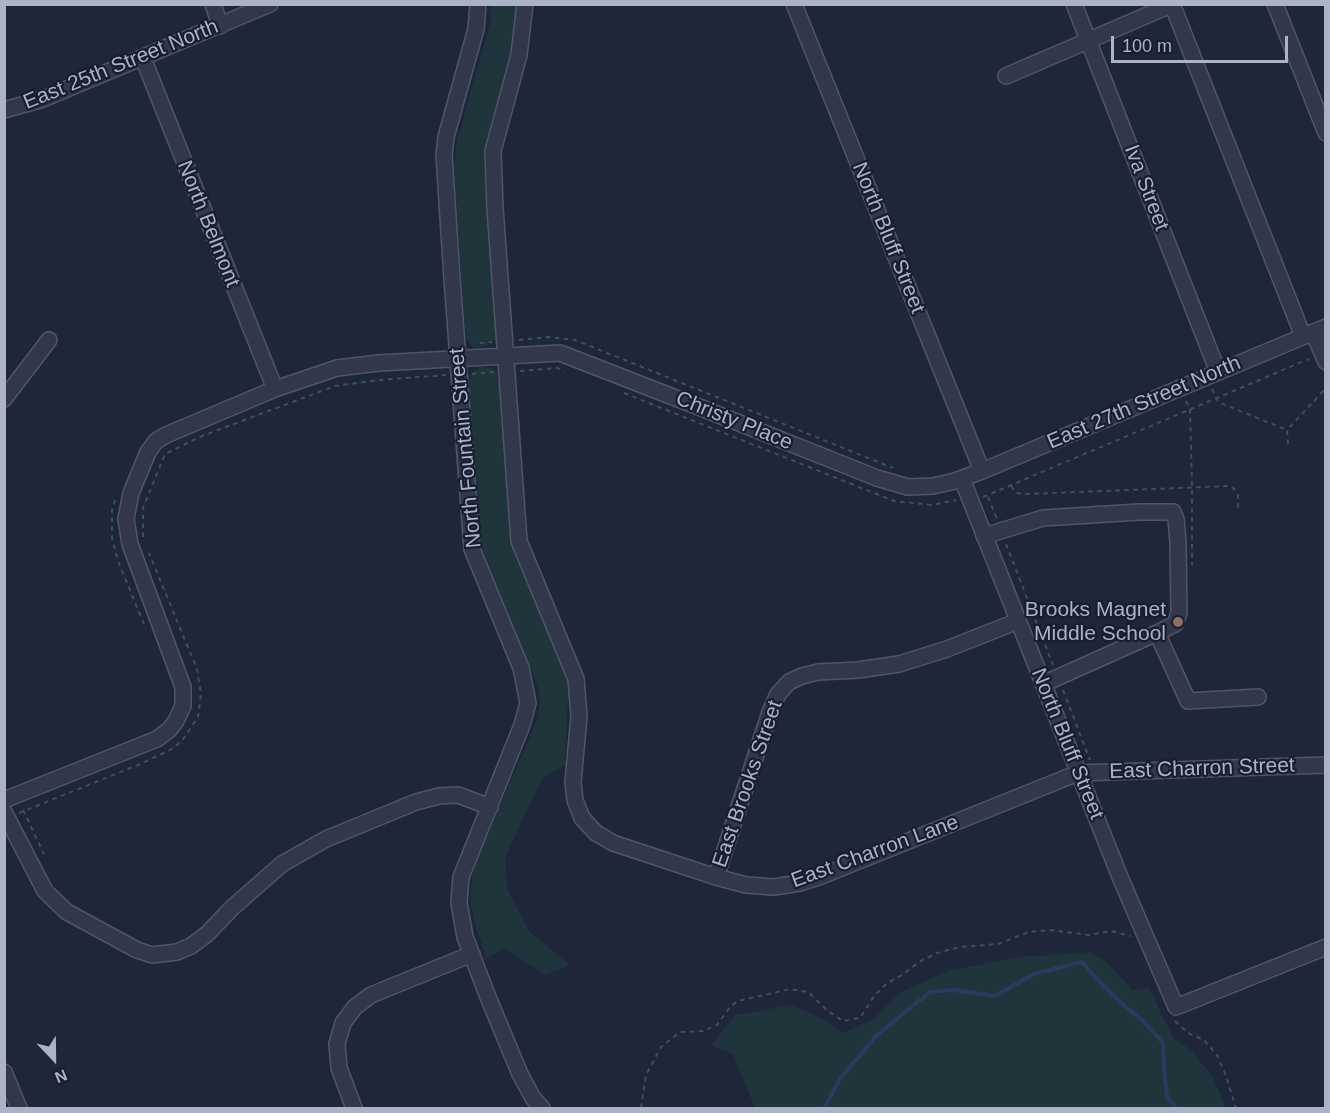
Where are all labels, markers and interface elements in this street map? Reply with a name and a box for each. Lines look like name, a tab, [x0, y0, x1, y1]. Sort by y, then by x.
street label: East 25th Street North	[20, 14, 222, 116]
scale bar	[1114, 24, 1291, 62]
text: 100 m	[1122, 36, 1172, 56]
street label: Iva Street	[1118, 142, 1174, 234]
street label: North Belmont	[171, 157, 245, 291]
street label: North Bluff Street	[846, 159, 930, 317]
street label: North Fountain Street	[445, 347, 487, 549]
street label: East 27th Street North	[1043, 351, 1245, 455]
street label: Christy Place	[672, 386, 796, 456]
place label: Brooks Magnet Middle School	[1025, 597, 1166, 647]
marker: Brooks Magnet Middle School	[1171, 615, 1185, 629]
street label: North Bluff Street	[1025, 665, 1109, 823]
street label: East Brooks Street	[708, 697, 788, 871]
street label: East Charron Street	[1109, 753, 1295, 785]
street label: East Charron Lane	[788, 810, 962, 894]
north arrow	[24, 1029, 84, 1089]
text: N	[52, 1066, 69, 1086]

